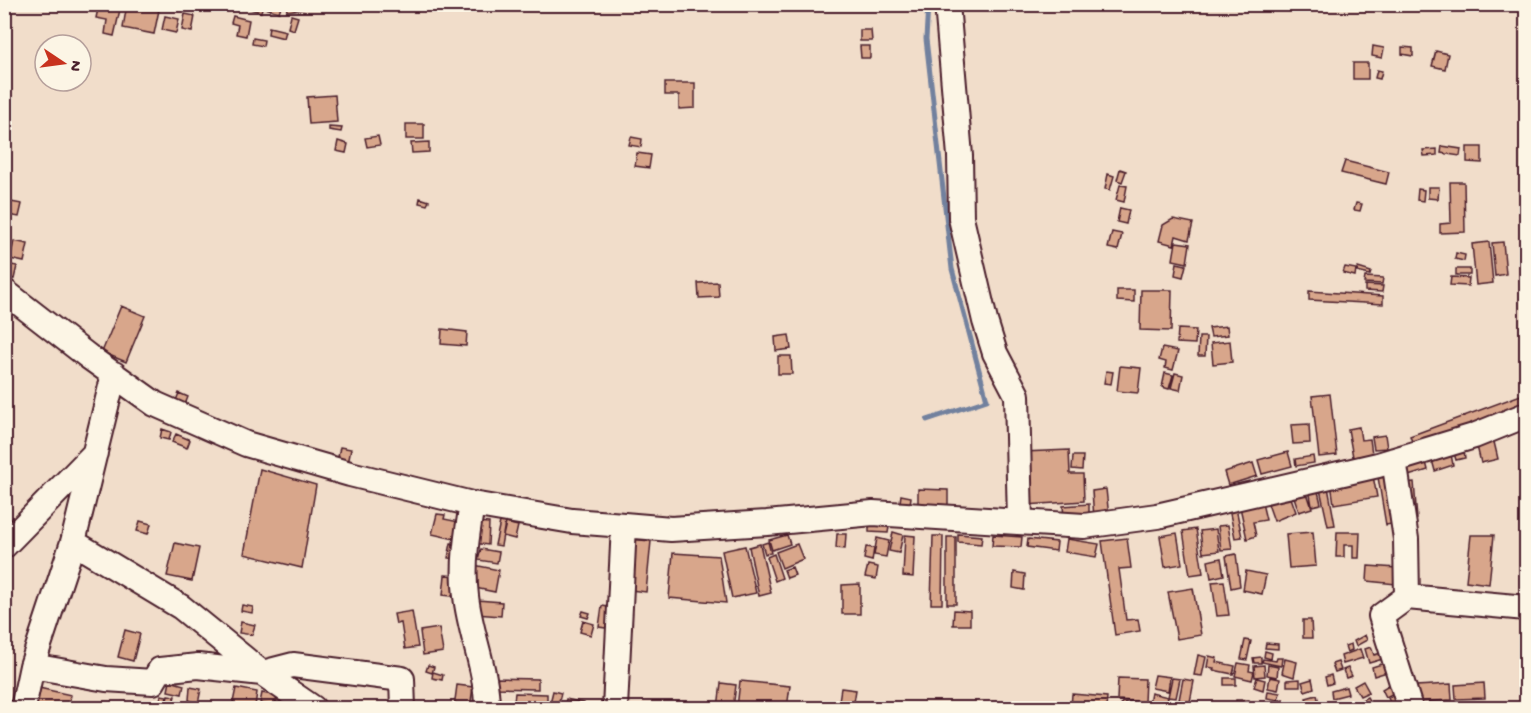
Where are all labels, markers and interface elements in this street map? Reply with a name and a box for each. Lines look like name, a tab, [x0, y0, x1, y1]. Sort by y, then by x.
north arrow	[33, 33, 93, 93]
text: N	[64, 58, 85, 73]

